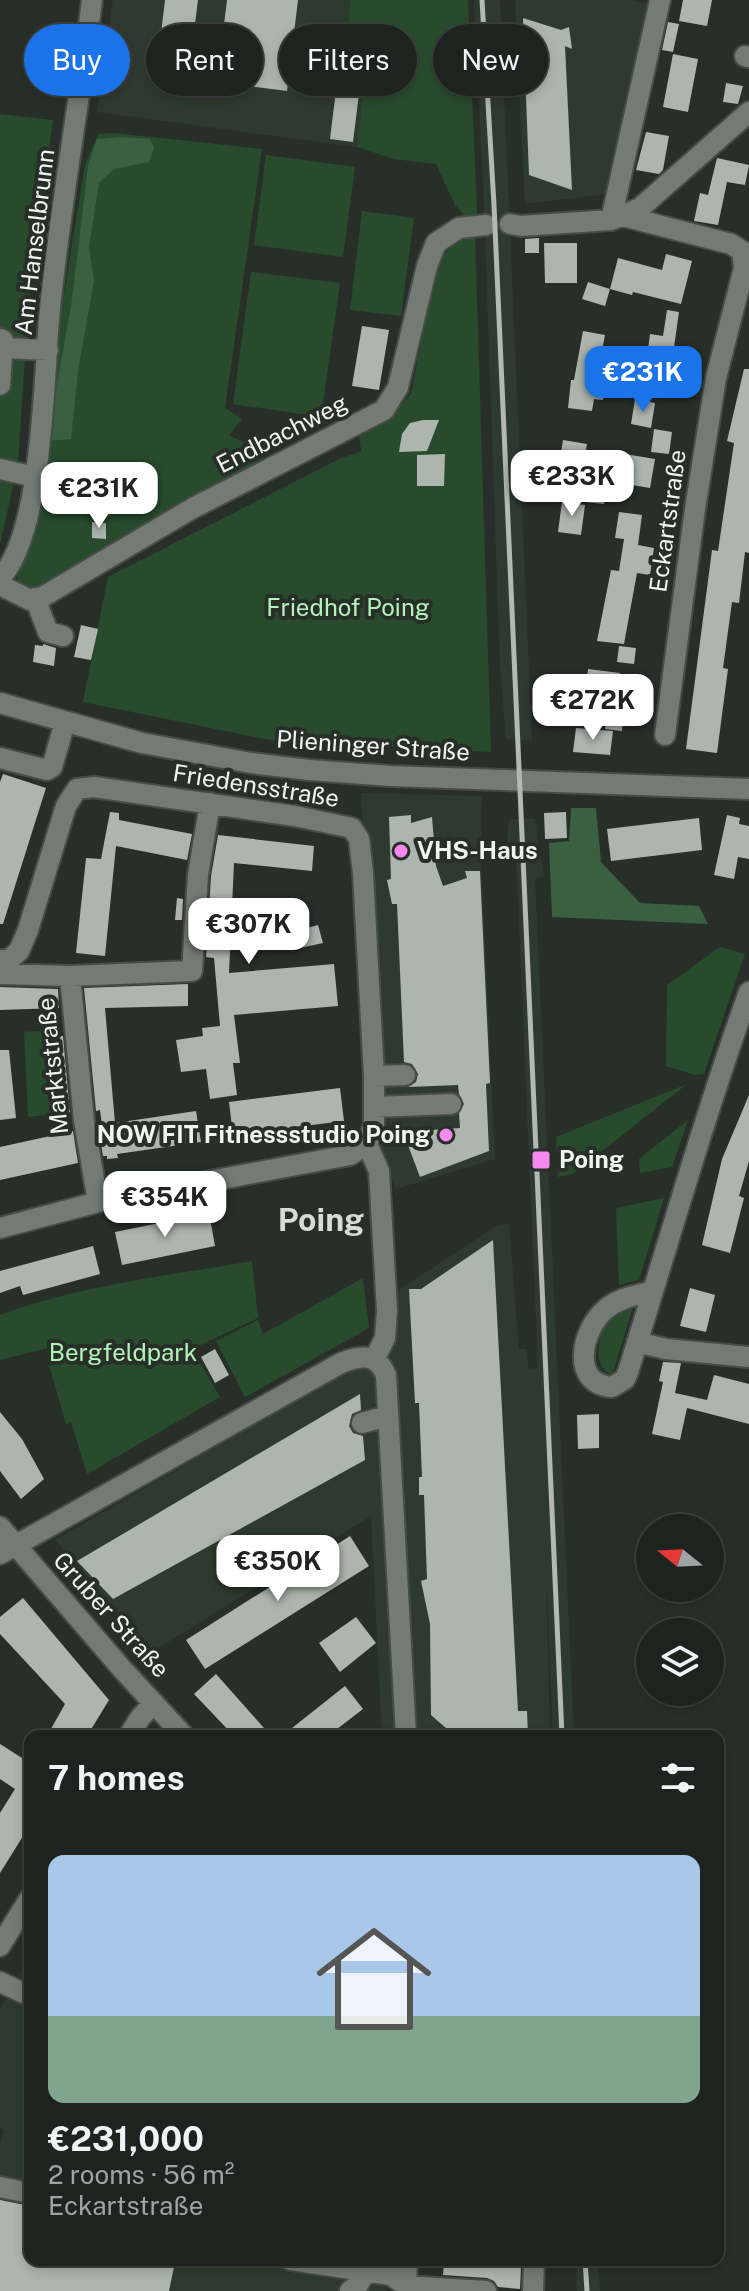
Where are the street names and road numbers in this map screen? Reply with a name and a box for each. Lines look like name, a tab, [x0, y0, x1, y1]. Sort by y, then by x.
street label: Am Hanselbrunn	[9, 147, 59, 337]
street label: Endbachweg	[211, 388, 352, 478]
street label: Eckartstraße	[643, 448, 691, 594]
street label: Plieninger Straße	[275, 724, 471, 766]
street label: Friedensstraße	[171, 758, 341, 812]
street label: Marktstraße	[31, 996, 73, 1136]
street label: Gruber Straße	[48, 1546, 175, 1683]

